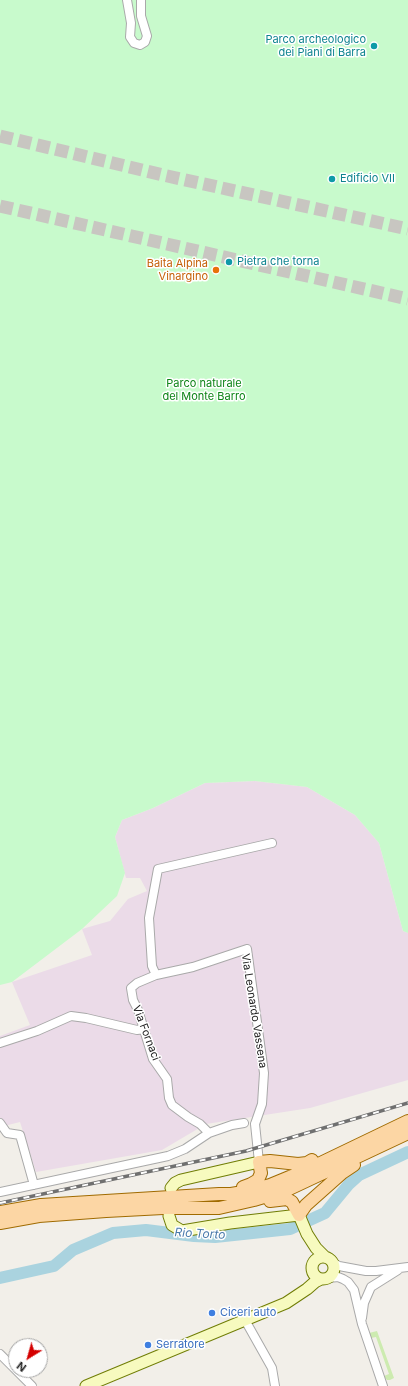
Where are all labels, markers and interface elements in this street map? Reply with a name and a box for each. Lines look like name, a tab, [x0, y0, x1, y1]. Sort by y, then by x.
place label: Parco archeologico dei Piani di Barra	[265, 33, 366, 59]
marker: Parco archeologico dei Piani di Barra	[369, 41, 379, 51]
place label: Edificio VII	[340, 172, 395, 186]
marker: Edificio VII	[327, 174, 337, 184]
place label: Pietra che torna	[237, 255, 319, 269]
place label: Baita Alpina Vinargino	[147, 257, 208, 283]
marker: Pietra che torna	[224, 257, 234, 267]
marker: Baita Alpina Vinargino	[211, 265, 221, 275]
park label: Parco naturale del Monte Barro	[162, 377, 246, 403]
street label: Via Leonardo Vassena	[238, 953, 270, 1069]
street label: Via Fornaci	[129, 1004, 163, 1062]
water label: Rio Torto	[174, 1225, 226, 1243]
place label: Ciceri auto	[220, 1306, 276, 1320]
marker: Ciceri auto	[207, 1308, 217, 1318]
north arrow	[8, 1338, 48, 1378]
place label: Serratore	[156, 1338, 205, 1352]
marker: Serratore	[143, 1340, 153, 1350]
text: N	[14, 1359, 29, 1375]

